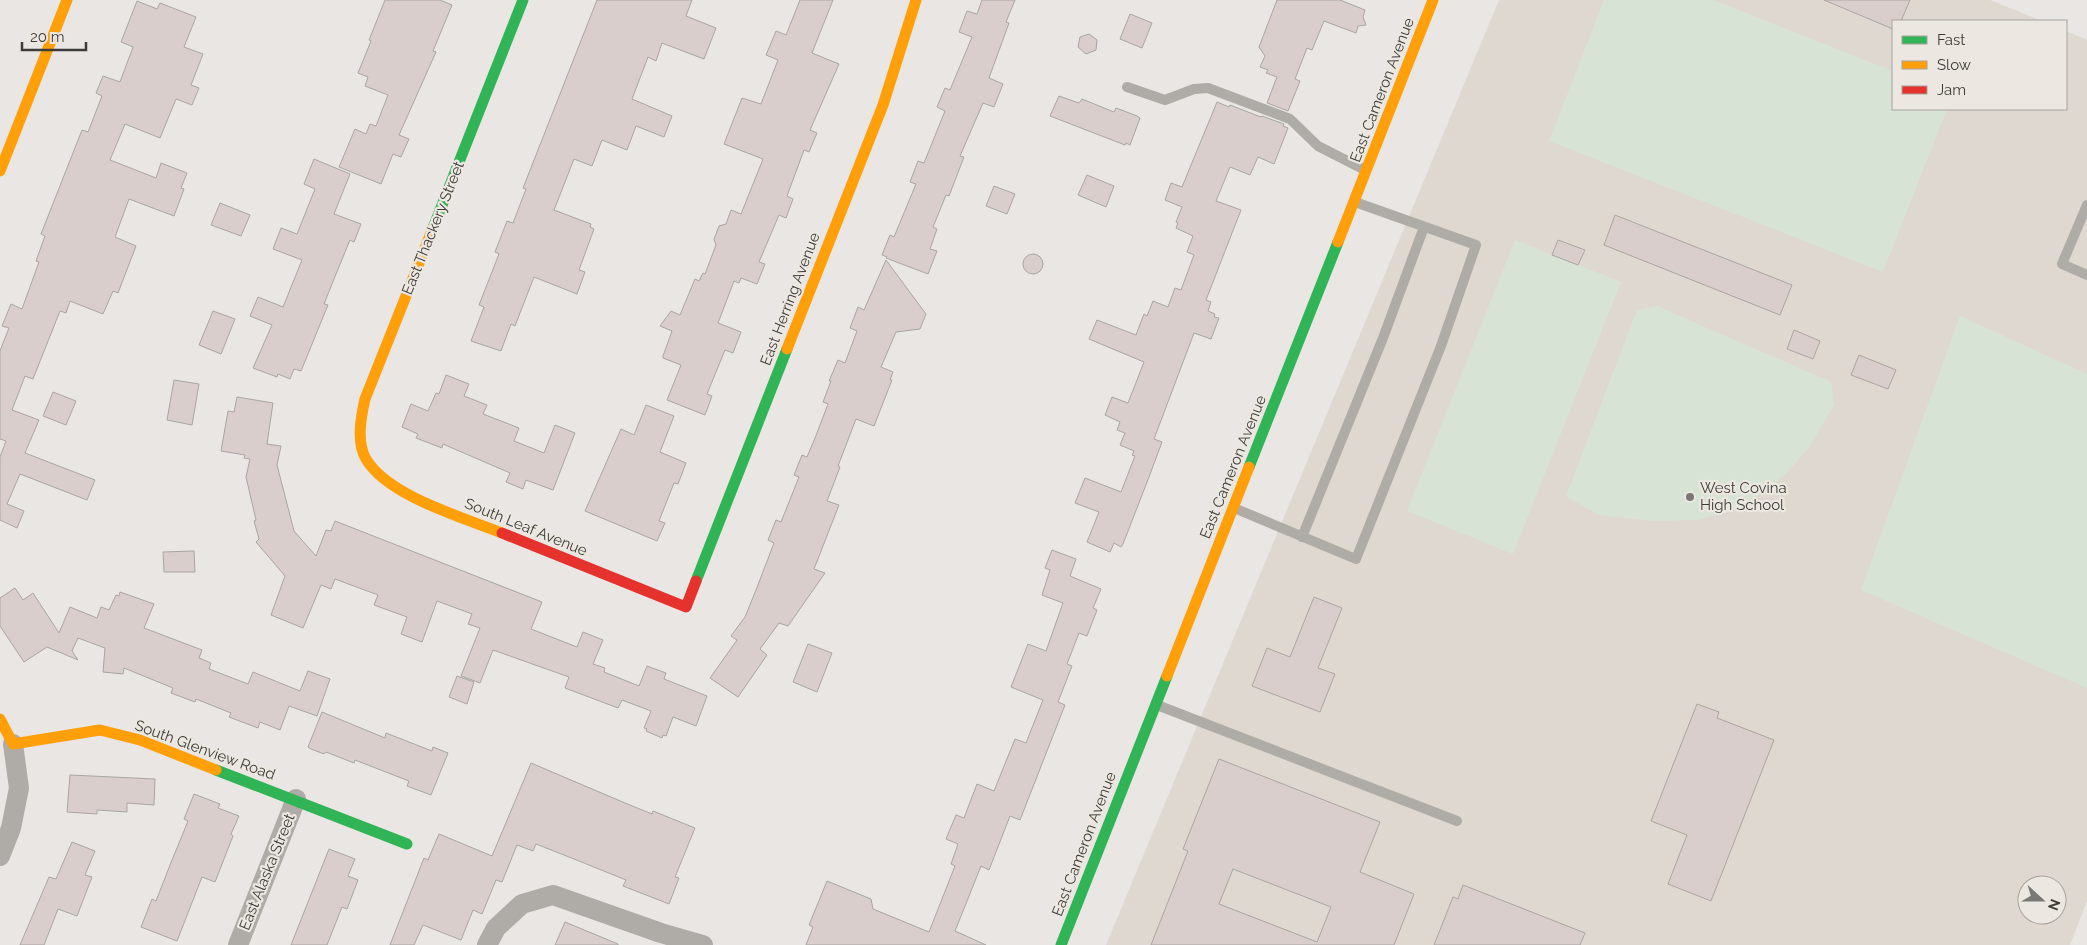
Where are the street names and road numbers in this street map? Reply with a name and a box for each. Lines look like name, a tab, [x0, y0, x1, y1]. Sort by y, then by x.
street label: East Cameron Avenue	[1346, 15, 1418, 165]
street label: East Thackery Street	[398, 159, 468, 297]
street label: East Herring Avenue	[756, 230, 824, 368]
street label: East Cameron Avenue	[1196, 392, 1270, 541]
street label: South Leaf Avenue	[462, 494, 590, 560]
street label: South Glenview Road	[132, 716, 278, 784]
street label: East Cameron Avenue	[1048, 769, 1120, 919]
street label: East Alaska Street	[235, 811, 299, 933]

